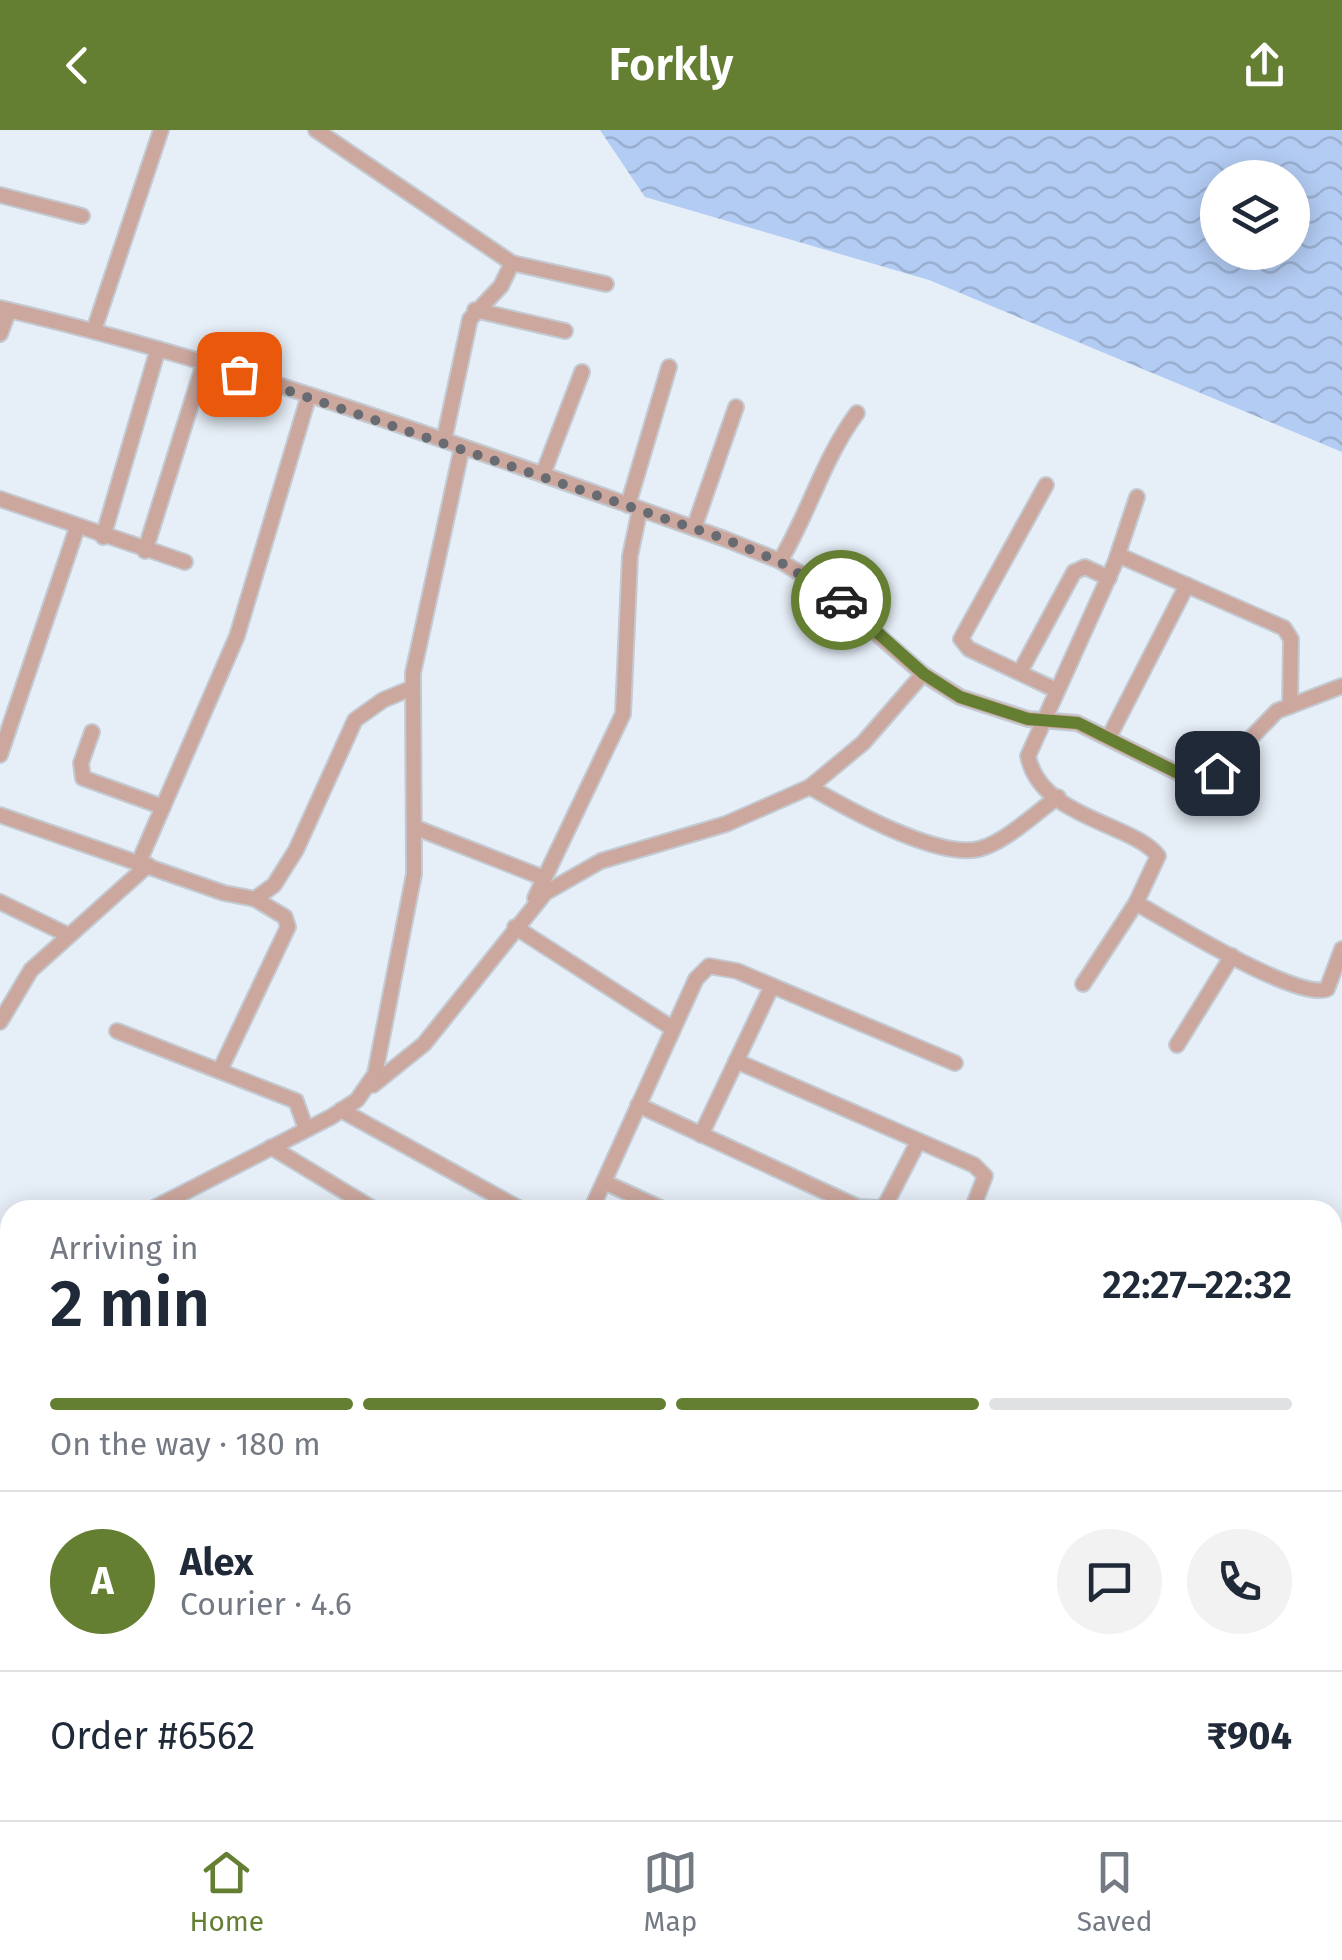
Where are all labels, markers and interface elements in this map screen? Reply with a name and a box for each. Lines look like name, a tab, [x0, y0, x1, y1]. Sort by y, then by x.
icon: back	[50, 38, 105, 93]
text: Forkly	[609, 38, 733, 92]
icon: share	[1237, 38, 1292, 93]
map controls	[1200, 160, 1310, 270]
button: layers	[1200, 160, 1310, 270]
pin	[197, 332, 282, 417]
icon: bag	[212, 347, 267, 402]
courier	[791, 550, 891, 650]
icon: car	[814, 573, 869, 628]
pin	[1175, 731, 1260, 816]
icon: home	[1190, 746, 1245, 801]
text: Arriving in	[50, 1229, 198, 1267]
text: 22:27–22:32	[1102, 1262, 1292, 1308]
text: 2 min	[50, 1265, 210, 1343]
text: On the way · 180 m	[50, 1425, 321, 1463]
button: chat	[1057, 1529, 1162, 1634]
button: phone	[1187, 1529, 1292, 1634]
text: Alex	[180, 1539, 253, 1585]
text: A	[91, 1558, 114, 1604]
text: Courier · 4.6	[180, 1585, 352, 1623]
text: Order #6562	[50, 1713, 255, 1759]
text: ₹904	[1206, 1713, 1292, 1759]
tab: Home	[189, 1845, 264, 1938]
tab: Map	[643, 1845, 698, 1938]
tab: Saved	[1077, 1845, 1153, 1938]

